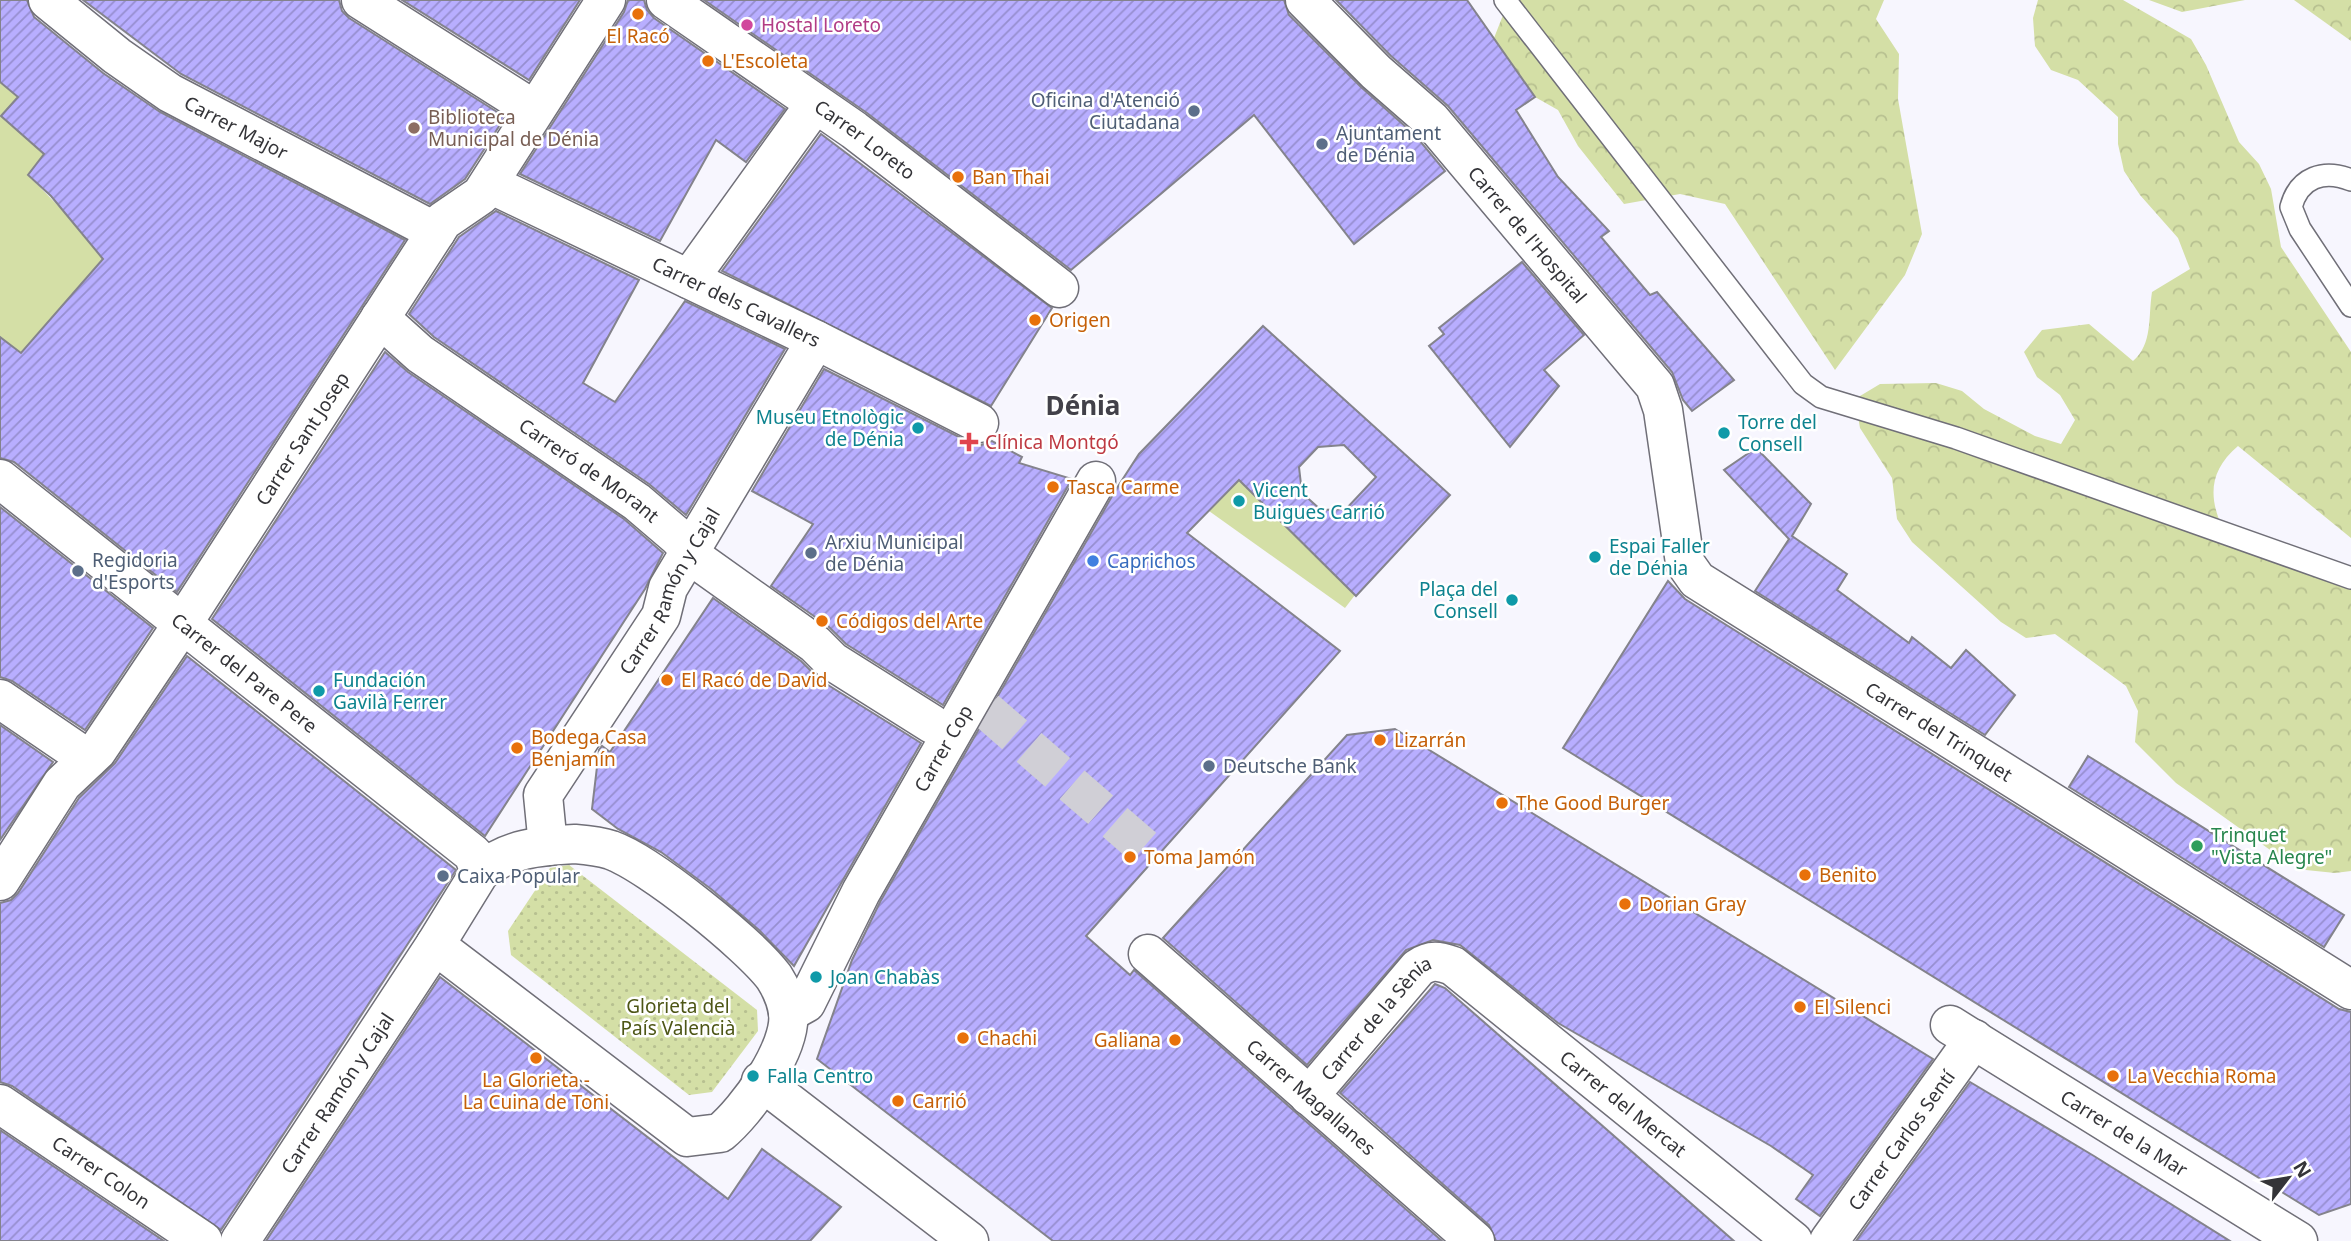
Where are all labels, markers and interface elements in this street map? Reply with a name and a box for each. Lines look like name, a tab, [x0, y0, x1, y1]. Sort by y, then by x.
marker: El Racó	[630, 6, 646, 22]
place label: Hostal Loreto	[761, 12, 881, 38]
marker: Hostal Loreto	[739, 17, 755, 33]
place label: El Racó	[606, 23, 670, 49]
place label: L'Escoleta	[722, 48, 808, 74]
marker: L'Escoleta	[700, 53, 716, 69]
place label: Oficina d'Atenció Ciutadana	[1031, 87, 1180, 135]
street label: Carrer Major	[180, 90, 293, 165]
street label: Carrer Loreto	[809, 94, 921, 186]
marker: Oficina d'Atenció Ciutadana	[1186, 103, 1202, 119]
place label: Biblioteca Municipal de Dénia	[428, 104, 599, 152]
marker: Biblioteca Municipal de Dénia	[406, 120, 422, 136]
place label: Ajuntament de Dénia	[1336, 120, 1441, 168]
marker: Ajuntament de Dénia	[1314, 136, 1330, 152]
street label: Carrer de l'Hospital	[1462, 161, 1593, 309]
place label: Ban Thai	[972, 164, 1050, 190]
marker: Ban Thai	[950, 169, 966, 185]
street label: Carrer dels Cavallers	[648, 251, 825, 353]
place label: Origen	[1049, 307, 1111, 333]
marker: Origen	[1027, 312, 1043, 328]
street label: Carrer Sant Josep	[249, 367, 355, 511]
district label: Dénia	[1046, 387, 1120, 423]
place label: Museu Etnològic de Dénia	[756, 404, 904, 452]
place label: Torre del Consell	[1738, 409, 1817, 457]
street label: Carreró de Morant	[514, 412, 665, 528]
marker: Museu Etnològic de Dénia	[910, 420, 926, 436]
marker: Torre del Consell	[1716, 425, 1732, 441]
place label: Clínica Montgó	[985, 429, 1119, 455]
marker: Clínica Montgó	[959, 432, 979, 452]
place label: Tasca Carme	[1067, 474, 1180, 500]
place label: Vicent Buigues Carrió	[1253, 477, 1385, 525]
marker: Tasca Carme	[1045, 479, 1061, 495]
marker: Vicent Buigues Carrió	[1231, 493, 1247, 509]
street label: Carrer Ramón y Cajal	[613, 503, 726, 680]
place label: Arxiu Municipal de Dénia	[825, 529, 964, 577]
place label: Espai Faller de Dénia	[1609, 533, 1710, 581]
marker: Arxiu Municipal de Dénia	[803, 545, 819, 561]
place label: Regidoria d'Esports	[92, 547, 178, 595]
place label: Caprichos	[1107, 548, 1196, 574]
marker: Espai Faller de Dénia	[1587, 549, 1603, 565]
marker: Caprichos	[1085, 553, 1101, 569]
marker: Regidoria d'Esports	[70, 563, 86, 579]
place label: Plaça del Consell	[1419, 576, 1498, 624]
marker: Plaça del Consell	[1504, 592, 1520, 608]
street label: Carrer del Pare Pere	[166, 607, 323, 739]
place label: Códigos del Arte	[836, 608, 983, 634]
marker: Códigos del Arte	[814, 613, 830, 629]
place label: Fundación Gavilà Ferrer	[333, 667, 447, 715]
place label: El Racó de David	[681, 667, 828, 693]
marker: El Racó de David	[659, 672, 675, 688]
street label: Carrer del Trinquet	[1860, 676, 2017, 788]
marker: Fundación Gavilà Ferrer	[311, 683, 327, 699]
street label: Carrer Cop	[908, 700, 978, 797]
place label: Bodega Casa Benjamín	[531, 724, 647, 772]
place label: Lizarrán	[1394, 727, 1466, 753]
marker: Lizarrán	[1372, 732, 1388, 748]
marker: Bodega Casa Benjamín	[509, 740, 525, 756]
place label: Deutsche Bank	[1223, 753, 1357, 779]
marker: Deutsche Bank	[1201, 758, 1217, 774]
place label: The Good Burger	[1516, 790, 1670, 816]
marker: The Good Burger	[1494, 795, 1510, 811]
place label: Trinquet "Vista Alegre"	[2211, 822, 2332, 870]
marker: Trinquet "Vista Alegre"	[2189, 838, 2205, 854]
place label: Toma Jamón	[1144, 844, 1255, 870]
marker: Toma Jamón	[1122, 849, 1138, 865]
place label: Benito	[1819, 862, 1877, 888]
place label: Caixa Popular	[457, 863, 580, 889]
marker: Benito	[1797, 867, 1813, 883]
marker: Caixa Popular	[435, 868, 451, 884]
place label: Dorian Gray	[1639, 891, 1746, 917]
marker: Dorian Gray	[1617, 896, 1633, 912]
street label: Carrer de la Sènia	[1315, 950, 1435, 1086]
place label: Joan Chabàs	[828, 964, 940, 990]
marker: Joan Chabàs	[808, 969, 824, 985]
park label: Glorieta del País Valencià	[621, 993, 735, 1041]
place label: El Silenci	[1814, 994, 1891, 1020]
marker: El Silenci	[1792, 999, 1808, 1015]
street label: Carrer Ramón y Cajal	[275, 1008, 400, 1179]
place label: Chachi	[977, 1025, 1037, 1051]
place label: Galiana	[1094, 1027, 1161, 1053]
marker: Chachi	[955, 1030, 971, 1046]
marker: Galiana	[1167, 1032, 1183, 1048]
street label: Carrer Magallanes	[1241, 1033, 1381, 1161]
street label: Carrer del Mercat	[1554, 1045, 1692, 1163]
marker: La Glorieta - La Cuina de Toni	[528, 1050, 544, 1066]
place label: Falla Centro	[767, 1063, 873, 1089]
place label: La Vecchia Roma	[2127, 1063, 2277, 1089]
street label: Carrer Carlos Sentí	[1842, 1064, 1961, 1216]
place label: La Glorieta - La Cuina de Toni	[463, 1067, 609, 1115]
marker: Falla Centro	[745, 1068, 761, 1084]
marker: La Vecchia Roma	[2105, 1068, 2121, 1084]
street label: Carrer de la Mar	[2056, 1084, 2193, 1183]
place label: Carrió	[912, 1088, 967, 1114]
marker: Carrió	[890, 1093, 906, 1109]
street label: Carrer Colon	[47, 1130, 155, 1215]
north arrow	[2253, 1143, 2323, 1213]
text: N	[2287, 1156, 2318, 1183]

